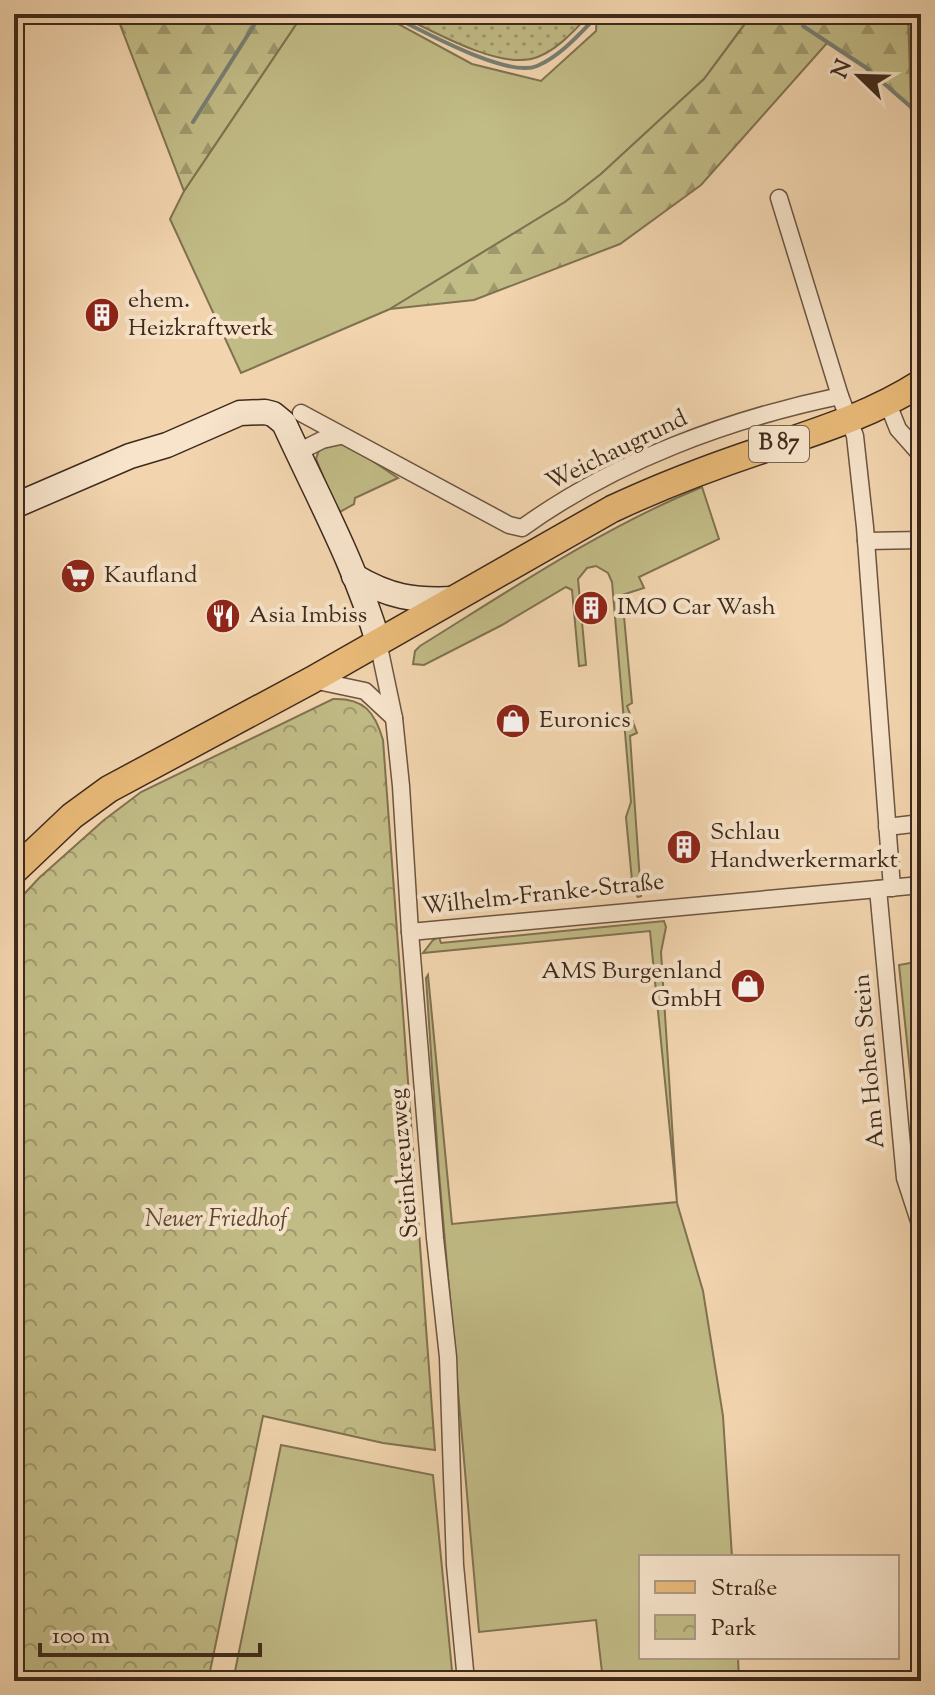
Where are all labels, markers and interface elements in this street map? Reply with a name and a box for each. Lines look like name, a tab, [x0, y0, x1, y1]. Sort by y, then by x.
north arrow	[819, 36, 899, 116]
text: N	[825, 55, 862, 84]
place label: ehem. Heizkraftwerk	[128, 284, 274, 346]
building icon: ehem. Heizkraftwerk	[83, 296, 121, 334]
street label: Weichaugrund	[541, 402, 694, 500]
road number: B 87	[749, 426, 809, 462]
supermarket icon: Kaufland	[59, 557, 97, 595]
place label: Kaufland	[104, 559, 198, 593]
building icon: IMO Car Wash	[572, 589, 610, 627]
place label: IMO Car Wash	[617, 591, 776, 625]
restaurant icon: Asia Imbiss	[204, 597, 242, 635]
place label: Asia Imbiss	[249, 599, 367, 633]
shop icon: Euronics	[494, 702, 532, 740]
place label: Euronics	[539, 704, 631, 738]
place label: Schlau Handwerkermarkt	[710, 816, 898, 878]
building icon: Schlau Handwerkermarkt	[665, 828, 703, 866]
street label: Wilhelm-Franke-Straße	[420, 865, 666, 925]
place label: AMS Burgenland GmbH	[541, 955, 722, 1017]
shop icon: AMS Burgenland GmbH	[729, 967, 767, 1005]
street label: Am Hohen Stein	[845, 972, 895, 1150]
street label: Steinkreuzweg	[381, 1086, 428, 1239]
park label: Neuer Friedhof	[145, 1203, 290, 1237]
legend	[639, 1555, 899, 1659]
text: Straße	[711, 1572, 777, 1606]
scale bar	[40, 1607, 260, 1657]
text: Park	[711, 1612, 757, 1646]
text: 100 m	[52, 1620, 110, 1654]

